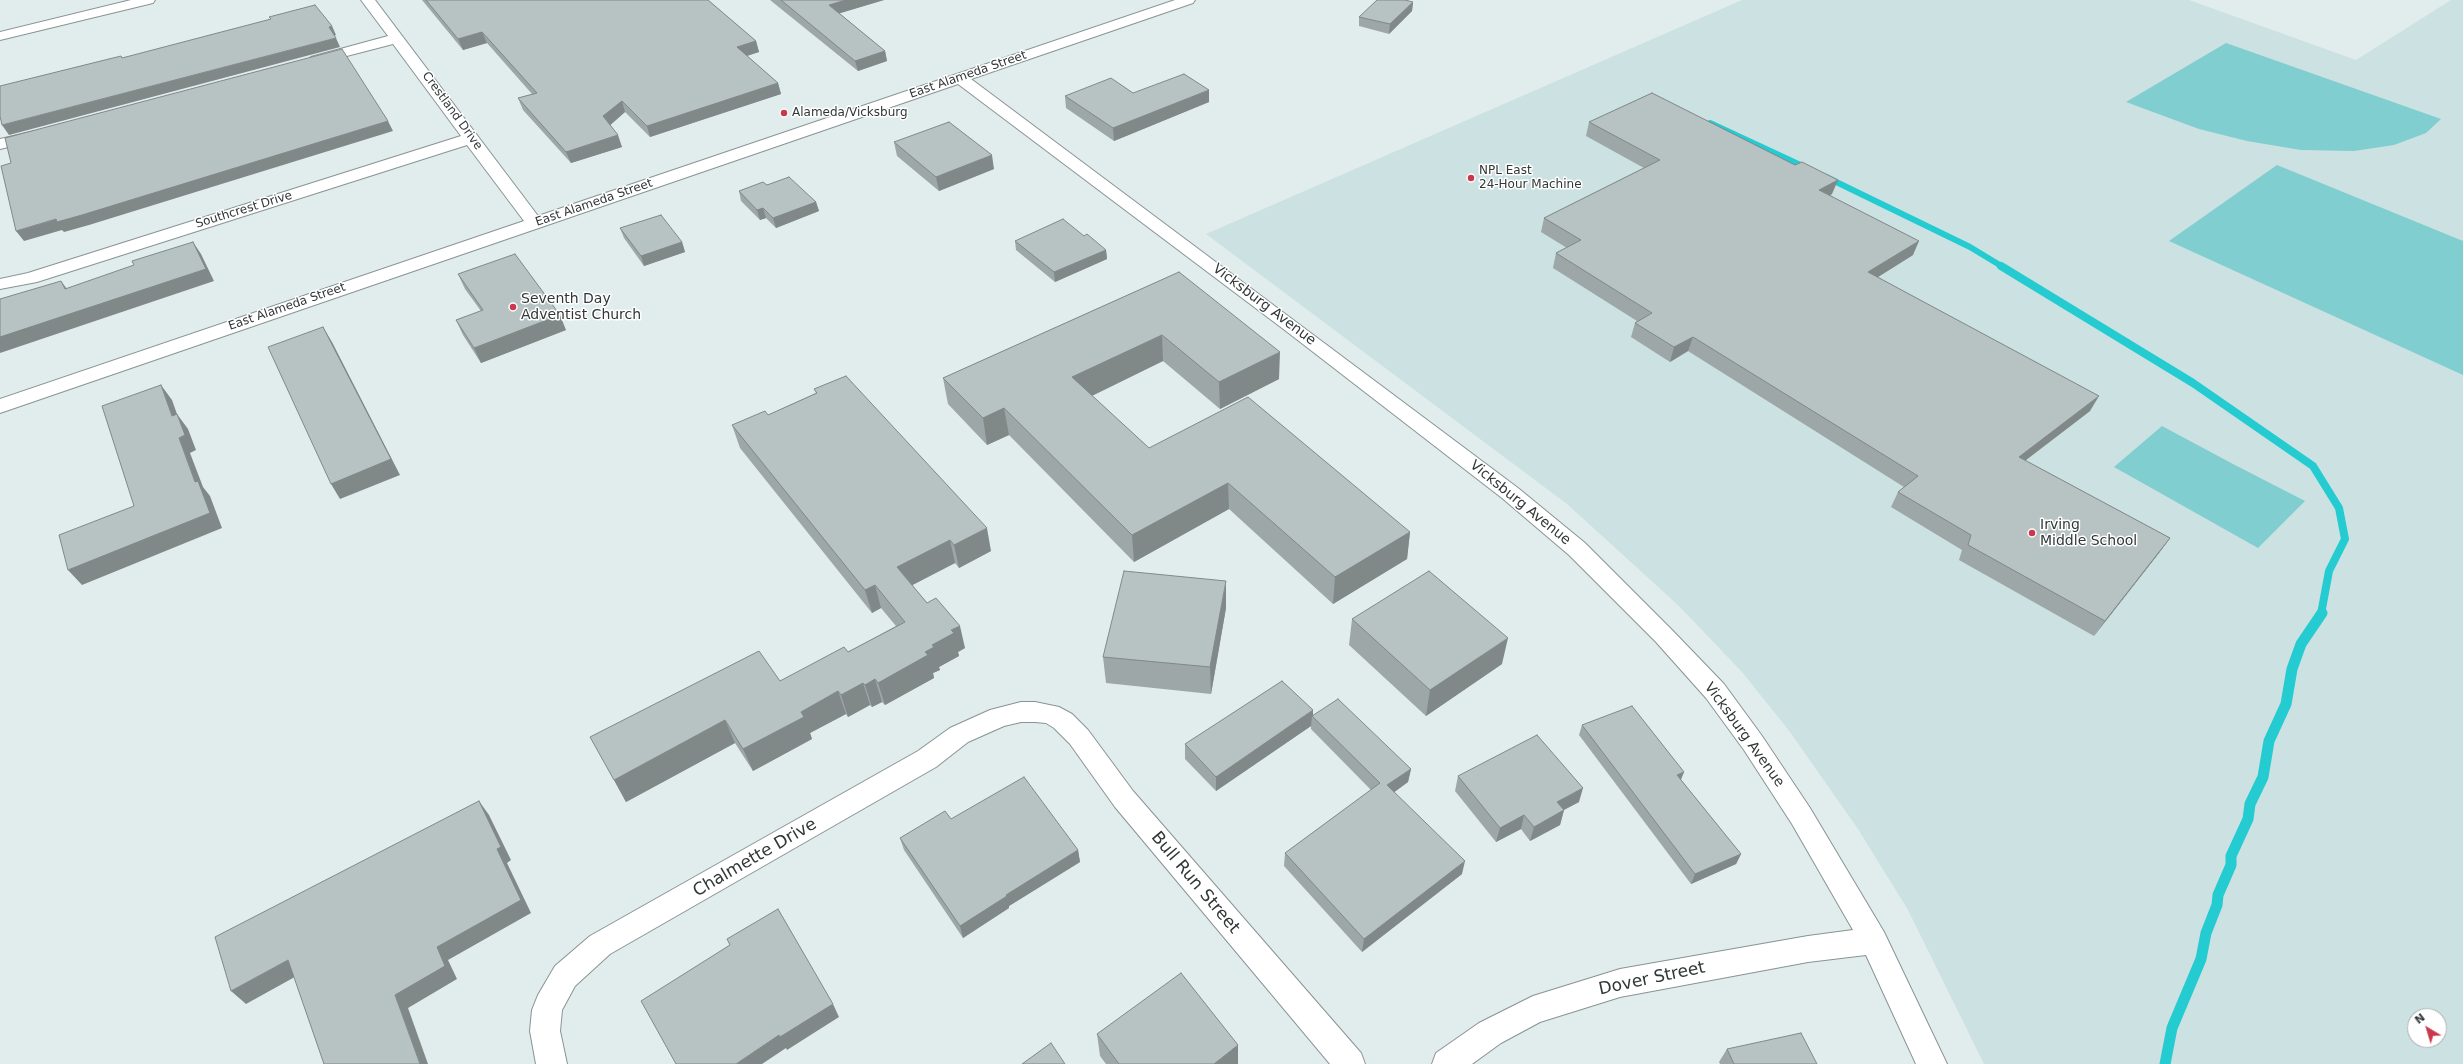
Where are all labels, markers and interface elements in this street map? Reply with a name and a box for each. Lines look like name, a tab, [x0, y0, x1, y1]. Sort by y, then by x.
street label: East Alameda Street	[908, 48, 1028, 102]
street label: Crestland Drive	[419, 69, 485, 153]
place label: Alameda/Vicksburg	[792, 106, 908, 120]
marker: Alameda/Vicksburg	[779, 108, 789, 118]
place label: NPL East 24-Hour Machine	[1479, 164, 1582, 192]
marker: NPL East 24-Hour Machine	[1466, 173, 1476, 183]
street label: East Alameda Street	[534, 176, 654, 230]
street label: Southcrest Drive	[194, 188, 294, 232]
street label: Vicksburg Avenue	[1209, 261, 1319, 349]
street label: East Alameda Street	[227, 280, 347, 334]
place label: Seventh Day Adventist Church	[521, 291, 641, 324]
marker: Seventh Day Adventist Church	[508, 302, 518, 312]
street label: Vicksburg Avenue	[1466, 457, 1574, 549]
place label: Irving Middle School	[2040, 517, 2137, 550]
marker: Irving Middle School	[2027, 528, 2037, 538]
street label: Vicksburg Avenue	[1701, 680, 1787, 790]
street label: Chalmette Drive	[690, 814, 820, 902]
street label: Bull Run Street	[1146, 828, 1244, 938]
street label: Dover Street	[1597, 958, 1707, 1000]
north arrow	[2407, 1008, 2447, 1048]
text: N	[2412, 1011, 2428, 1027]

